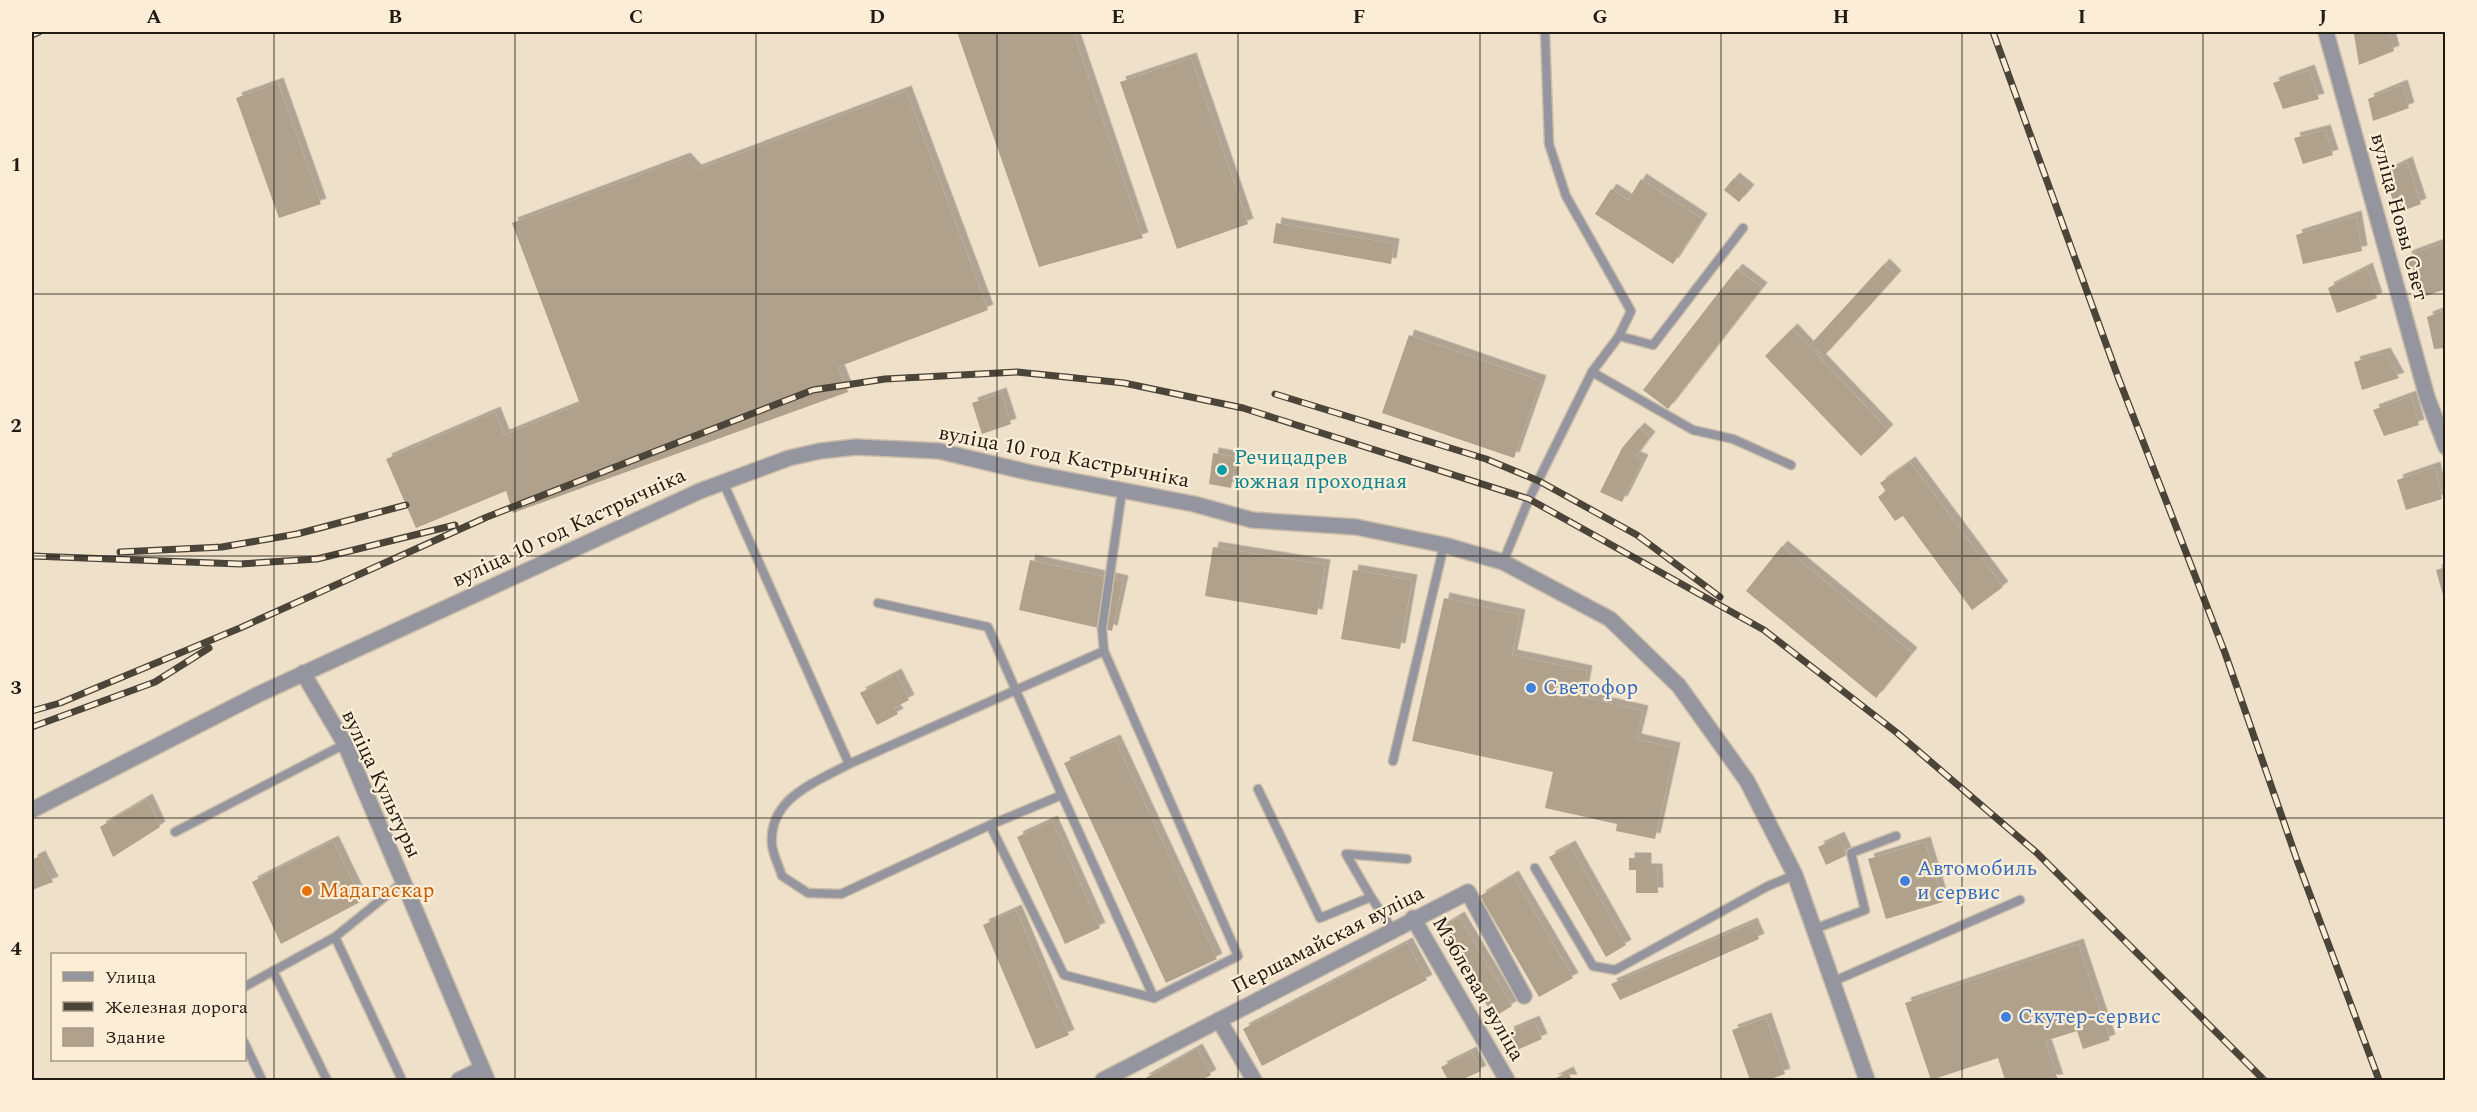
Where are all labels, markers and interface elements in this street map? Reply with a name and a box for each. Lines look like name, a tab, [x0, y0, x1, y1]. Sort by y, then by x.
text: A	[146, 2, 162, 32]
text: B	[388, 2, 402, 32]
text: C	[629, 2, 643, 32]
text: D	[869, 2, 885, 32]
text: E	[1111, 2, 1125, 32]
text: F	[1353, 2, 1365, 32]
text: G	[1592, 2, 1608, 32]
text: H	[1833, 2, 1849, 32]
text: I	[2078, 2, 2086, 32]
text: J	[2319, 2, 2327, 32]
street label: вуліца Новы Свет	[2361, 130, 2437, 304]
text: 1	[10, 150, 22, 180]
text: 2	[10, 411, 22, 441]
street label: вуліца 10 год Кастрычніка	[936, 417, 1193, 497]
place label: Речицадрев южная проходная	[1234, 442, 1407, 498]
street label: вуліца 10 год Кастрычніка	[447, 459, 692, 596]
marker: Речицадрев южная проходная	[1215, 463, 1229, 477]
place label: Светофор	[1543, 672, 1638, 704]
text: 3	[10, 673, 22, 703]
marker: Светофор	[1524, 681, 1538, 695]
street label: вуліца Культуры	[333, 705, 429, 863]
place label: Автомобиль и сервис	[1917, 853, 2037, 909]
marker: Автомобиль и сервис	[1898, 874, 1912, 888]
place label: Мадагаскар	[319, 875, 434, 907]
street label: Першамайская вуліца	[1226, 877, 1431, 1003]
marker: Мадагаскар	[300, 884, 314, 898]
street label: Мэблевая вуліца	[1423, 911, 1533, 1068]
text: 4	[10, 934, 22, 964]
legend	[51, 953, 246, 1061]
text: Улица	[105, 964, 156, 991]
text: Железная дорога	[105, 994, 248, 1021]
place label: Скутер-сервис	[2018, 1001, 2161, 1033]
marker: Скутер-сервис	[1999, 1010, 2013, 1024]
text: Здание	[105, 1024, 165, 1051]

